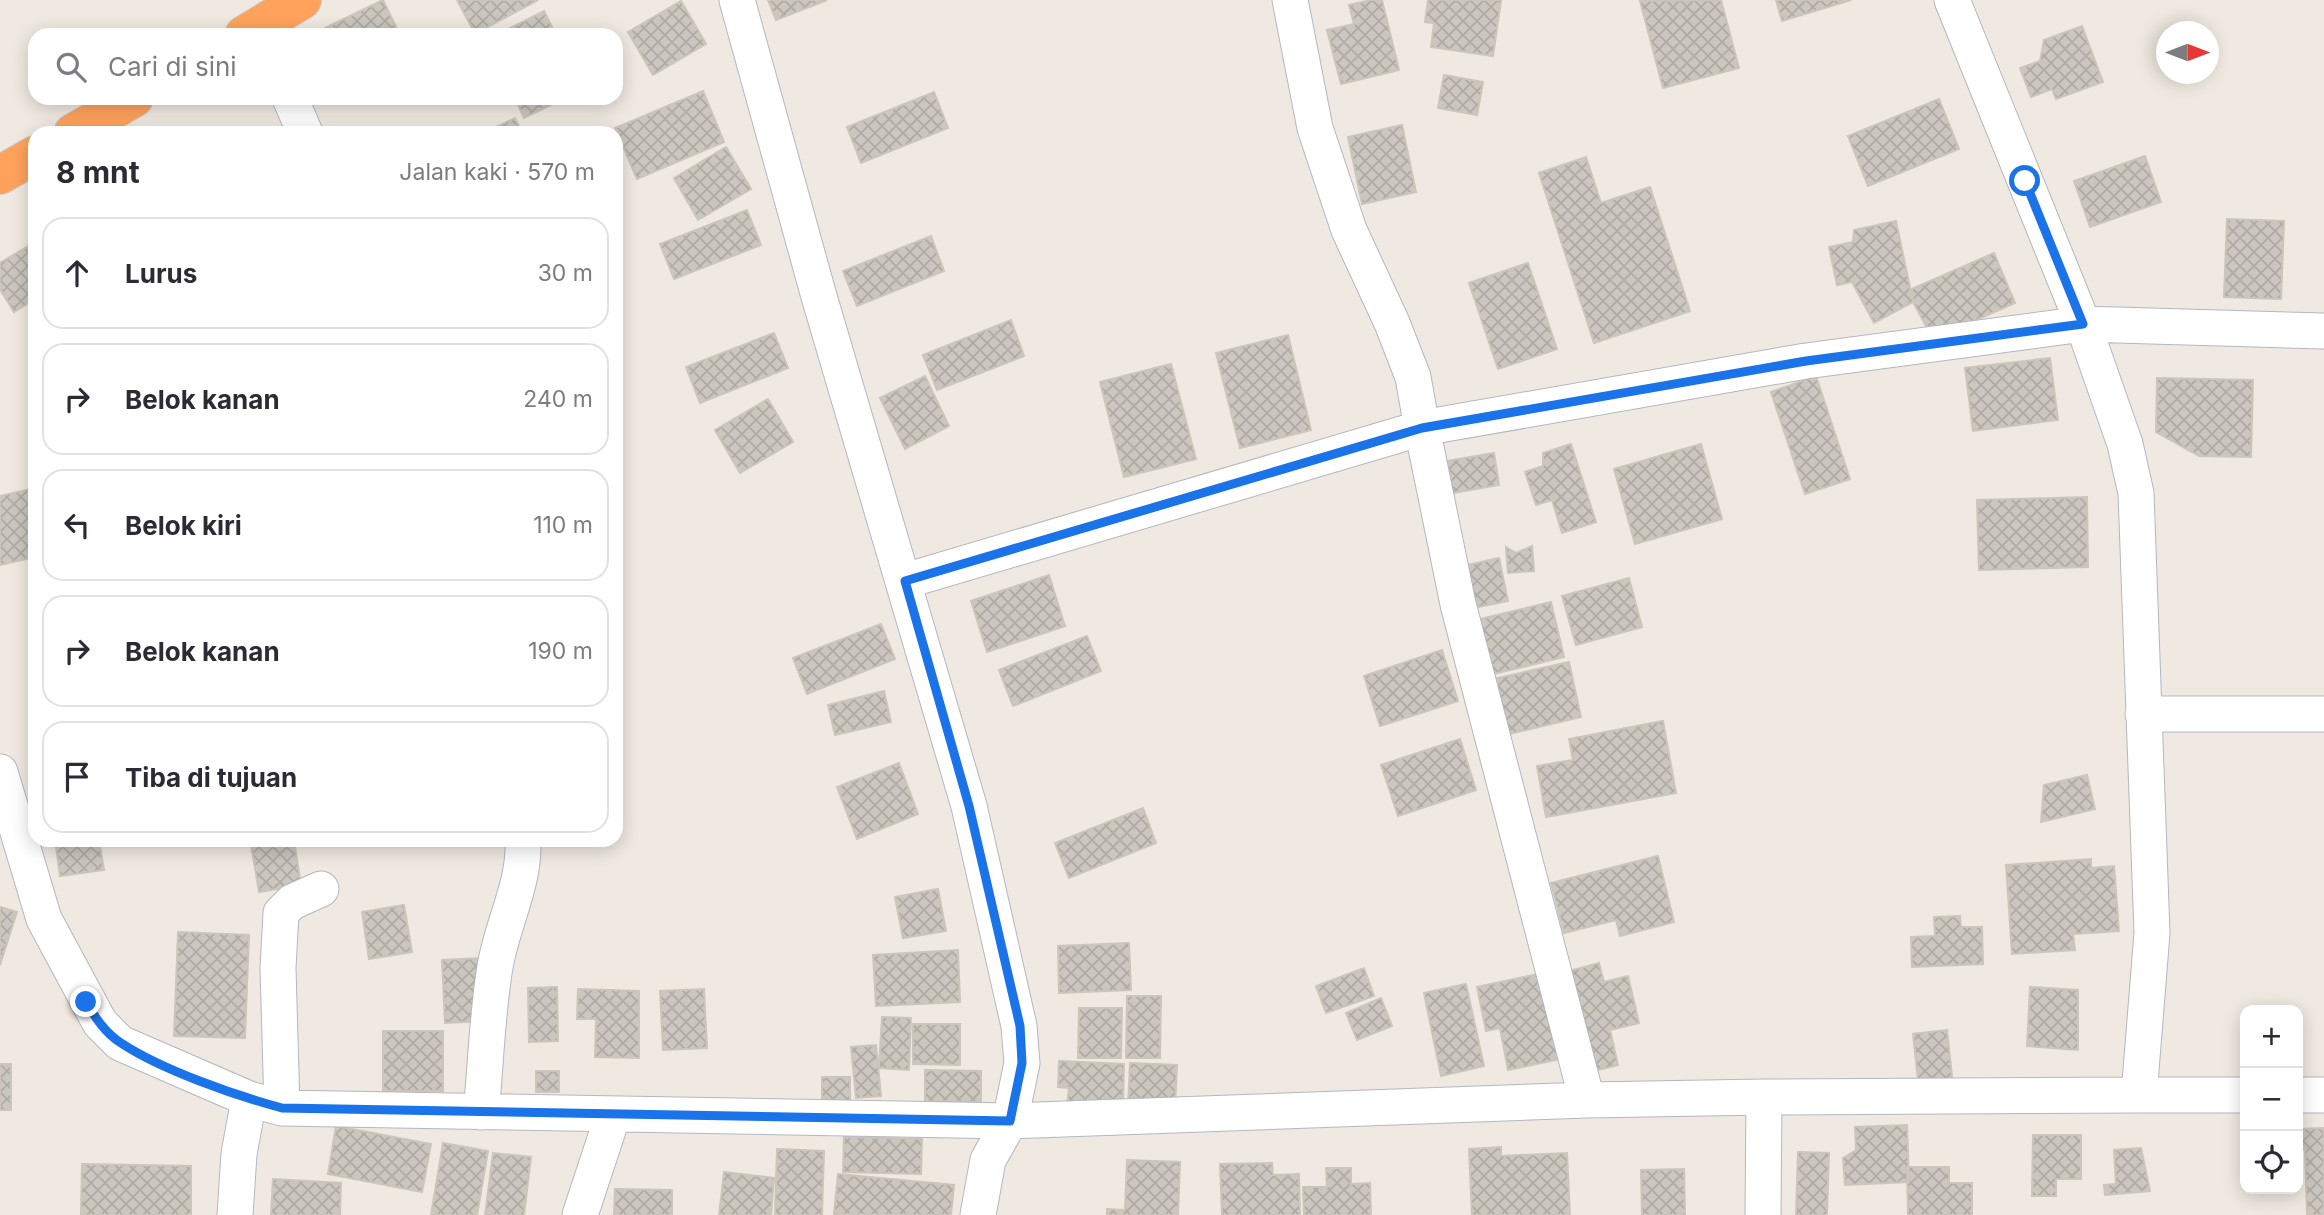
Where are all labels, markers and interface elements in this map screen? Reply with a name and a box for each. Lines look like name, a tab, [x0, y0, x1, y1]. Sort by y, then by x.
north arrow	[2156, 21, 2219, 84]
search box	[28, 28, 623, 105]
icon: search	[52, 48, 90, 86]
text: Cari di sini	[108, 51, 237, 82]
text: 8 mnt	[56, 154, 140, 190]
text: Jalan kaki · 570 m	[399, 158, 595, 186]
route start	[2009, 165, 2040, 196]
icon: ahead	[58, 254, 96, 292]
text: Lurus	[125, 258, 197, 289]
text: 30 m	[538, 259, 593, 287]
icon: right	[58, 380, 96, 418]
text: Belok kanan	[125, 384, 280, 415]
text: 240 m	[523, 385, 593, 413]
icon: left	[58, 506, 96, 544]
text: Belok kiri	[125, 510, 242, 541]
text: 110 m	[533, 511, 593, 539]
icon: right	[58, 632, 96, 670]
text: Belok kanan	[125, 636, 280, 667]
text: 190 m	[528, 637, 593, 665]
icon: arrive	[58, 758, 96, 796]
text: Tiba di tujuan	[125, 762, 297, 793]
route end	[70, 986, 101, 1017]
map controls	[2240, 1005, 2303, 1194]
button: +	[2240, 1005, 2303, 1068]
button: −	[2240, 1068, 2303, 1131]
button: locate	[2240, 1131, 2303, 1194]

